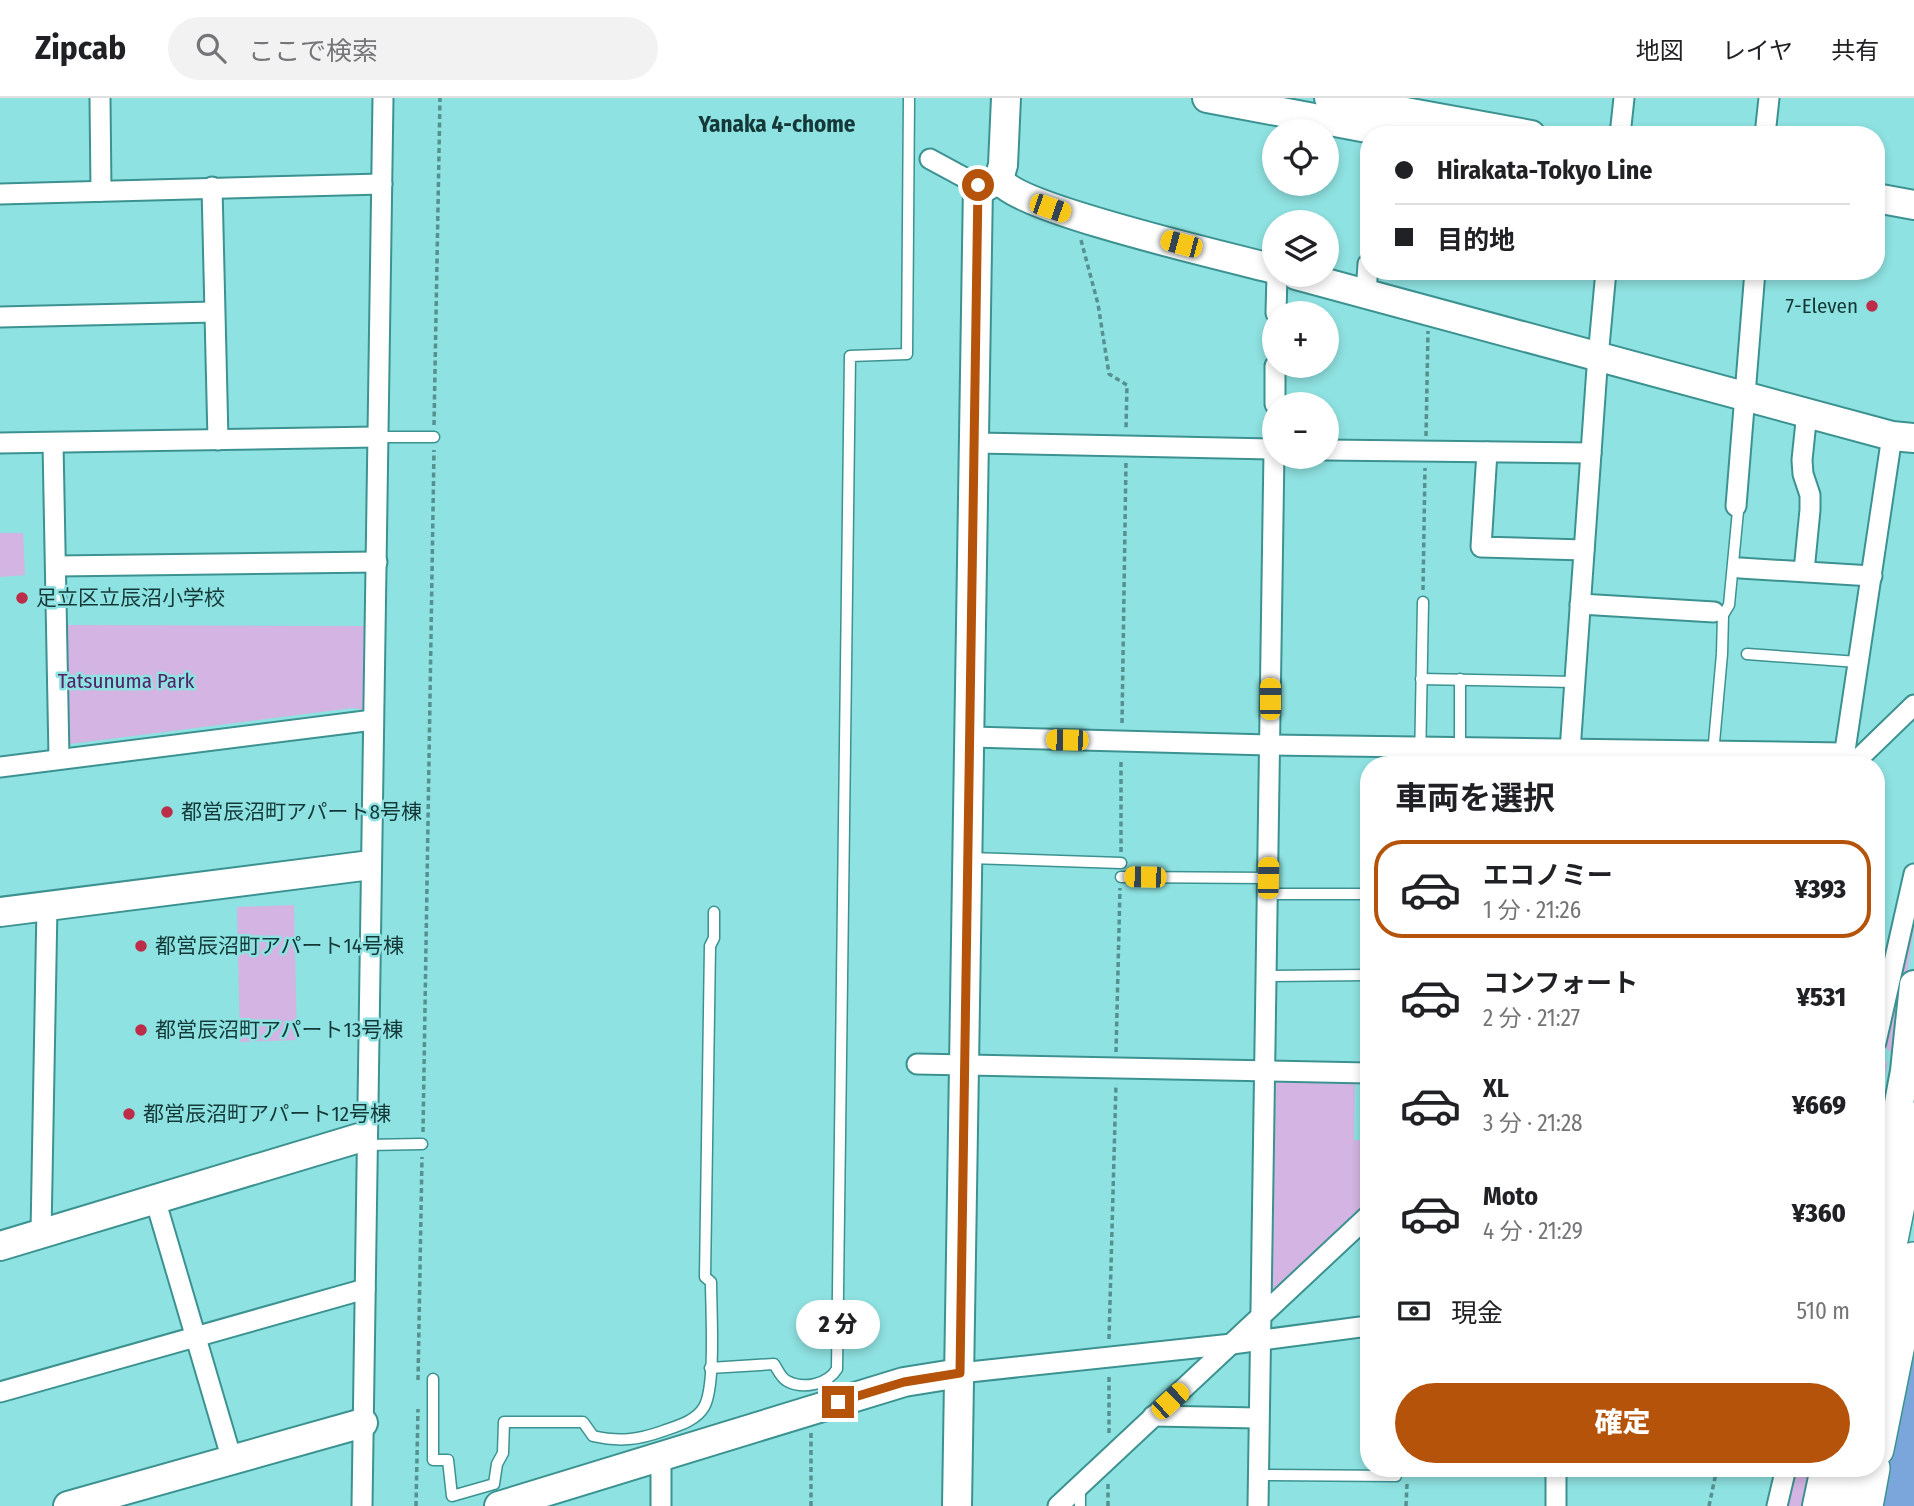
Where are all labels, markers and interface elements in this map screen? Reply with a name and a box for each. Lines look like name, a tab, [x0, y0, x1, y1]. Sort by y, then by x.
search box	[168, 17, 658, 80]
text: Zipcab	[35, 28, 126, 68]
icon: search	[192, 29, 230, 67]
text: ここで検索	[248, 36, 378, 67]
text: 地図	[1636, 37, 1684, 65]
text: レイヤ	[1722, 37, 1793, 65]
text: 共有	[1831, 37, 1879, 65]
district label: Yanaka 4-chome	[698, 110, 856, 138]
map controls	[1262, 119, 1339, 469]
button: locate	[1262, 119, 1339, 196]
text: Hirakata-Tokyo Line	[1437, 155, 1652, 186]
route start	[962, 169, 994, 201]
car	[1027, 191, 1074, 225]
button: layers	[1262, 210, 1339, 287]
text: 目的地	[1437, 225, 1515, 256]
car	[1158, 228, 1205, 260]
place label: 7-Eleven	[1786, 293, 1858, 319]
marker: 7-Eleven	[1864, 298, 1880, 314]
button: +	[1262, 301, 1339, 378]
button: −	[1262, 392, 1339, 469]
place label: 足立区立辰沼小学校	[36, 585, 225, 611]
marker: 足立区立辰沼小学校	[14, 590, 30, 606]
park label: Tatsunuma Park	[58, 668, 194, 694]
car	[1260, 678, 1281, 720]
car	[1046, 729, 1089, 751]
text: 車両を選択	[1395, 779, 1555, 817]
place label: 都営辰沼町アパート8号棟	[181, 799, 422, 825]
marker: 都営辰沼町アパート8号棟	[159, 804, 175, 820]
car	[1258, 857, 1279, 899]
icon: car	[1399, 858, 1462, 921]
text: エコノミー	[1483, 860, 1613, 891]
car	[1124, 866, 1167, 888]
text: ¥393	[1795, 874, 1846, 905]
text: 1 分 · 21:26	[1483, 896, 1581, 924]
place label: 都営辰沼町アパート14号棟	[155, 933, 404, 959]
marker: 都営辰沼町アパート14号棟	[133, 938, 149, 954]
icon: car	[1399, 966, 1462, 1029]
text: コンフォート	[1483, 968, 1638, 999]
text: ¥531	[1796, 982, 1846, 1013]
text: 2 分 · 21:27	[1483, 1004, 1580, 1032]
place label: 都営辰沼町アパート13号棟	[155, 1017, 403, 1043]
marker: 都営辰沼町アパート13号棟	[133, 1022, 149, 1038]
text: XL	[1483, 1073, 1509, 1104]
icon: car	[1399, 1074, 1462, 1137]
text: ¥669	[1792, 1090, 1846, 1121]
place label: 都営辰沼町アパート12号棟	[143, 1101, 391, 1127]
marker: 都営辰沼町アパート12号棟	[121, 1106, 137, 1122]
text: 3 分 · 21:28	[1483, 1109, 1583, 1137]
text: Moto	[1483, 1181, 1538, 1212]
icon: car	[1399, 1182, 1462, 1245]
text: ¥360	[1792, 1198, 1846, 1229]
text: 4 分 · 21:29	[1483, 1217, 1583, 1245]
icon: cash	[1395, 1292, 1433, 1330]
text: 510 m	[1797, 1297, 1850, 1325]
text: 現金	[1451, 1298, 1503, 1329]
callout: 2 分	[796, 1300, 880, 1350]
text: 2 分	[819, 1310, 857, 1338]
car	[1148, 1379, 1193, 1423]
button: 確定	[1395, 1383, 1850, 1463]
route end	[822, 1386, 854, 1418]

